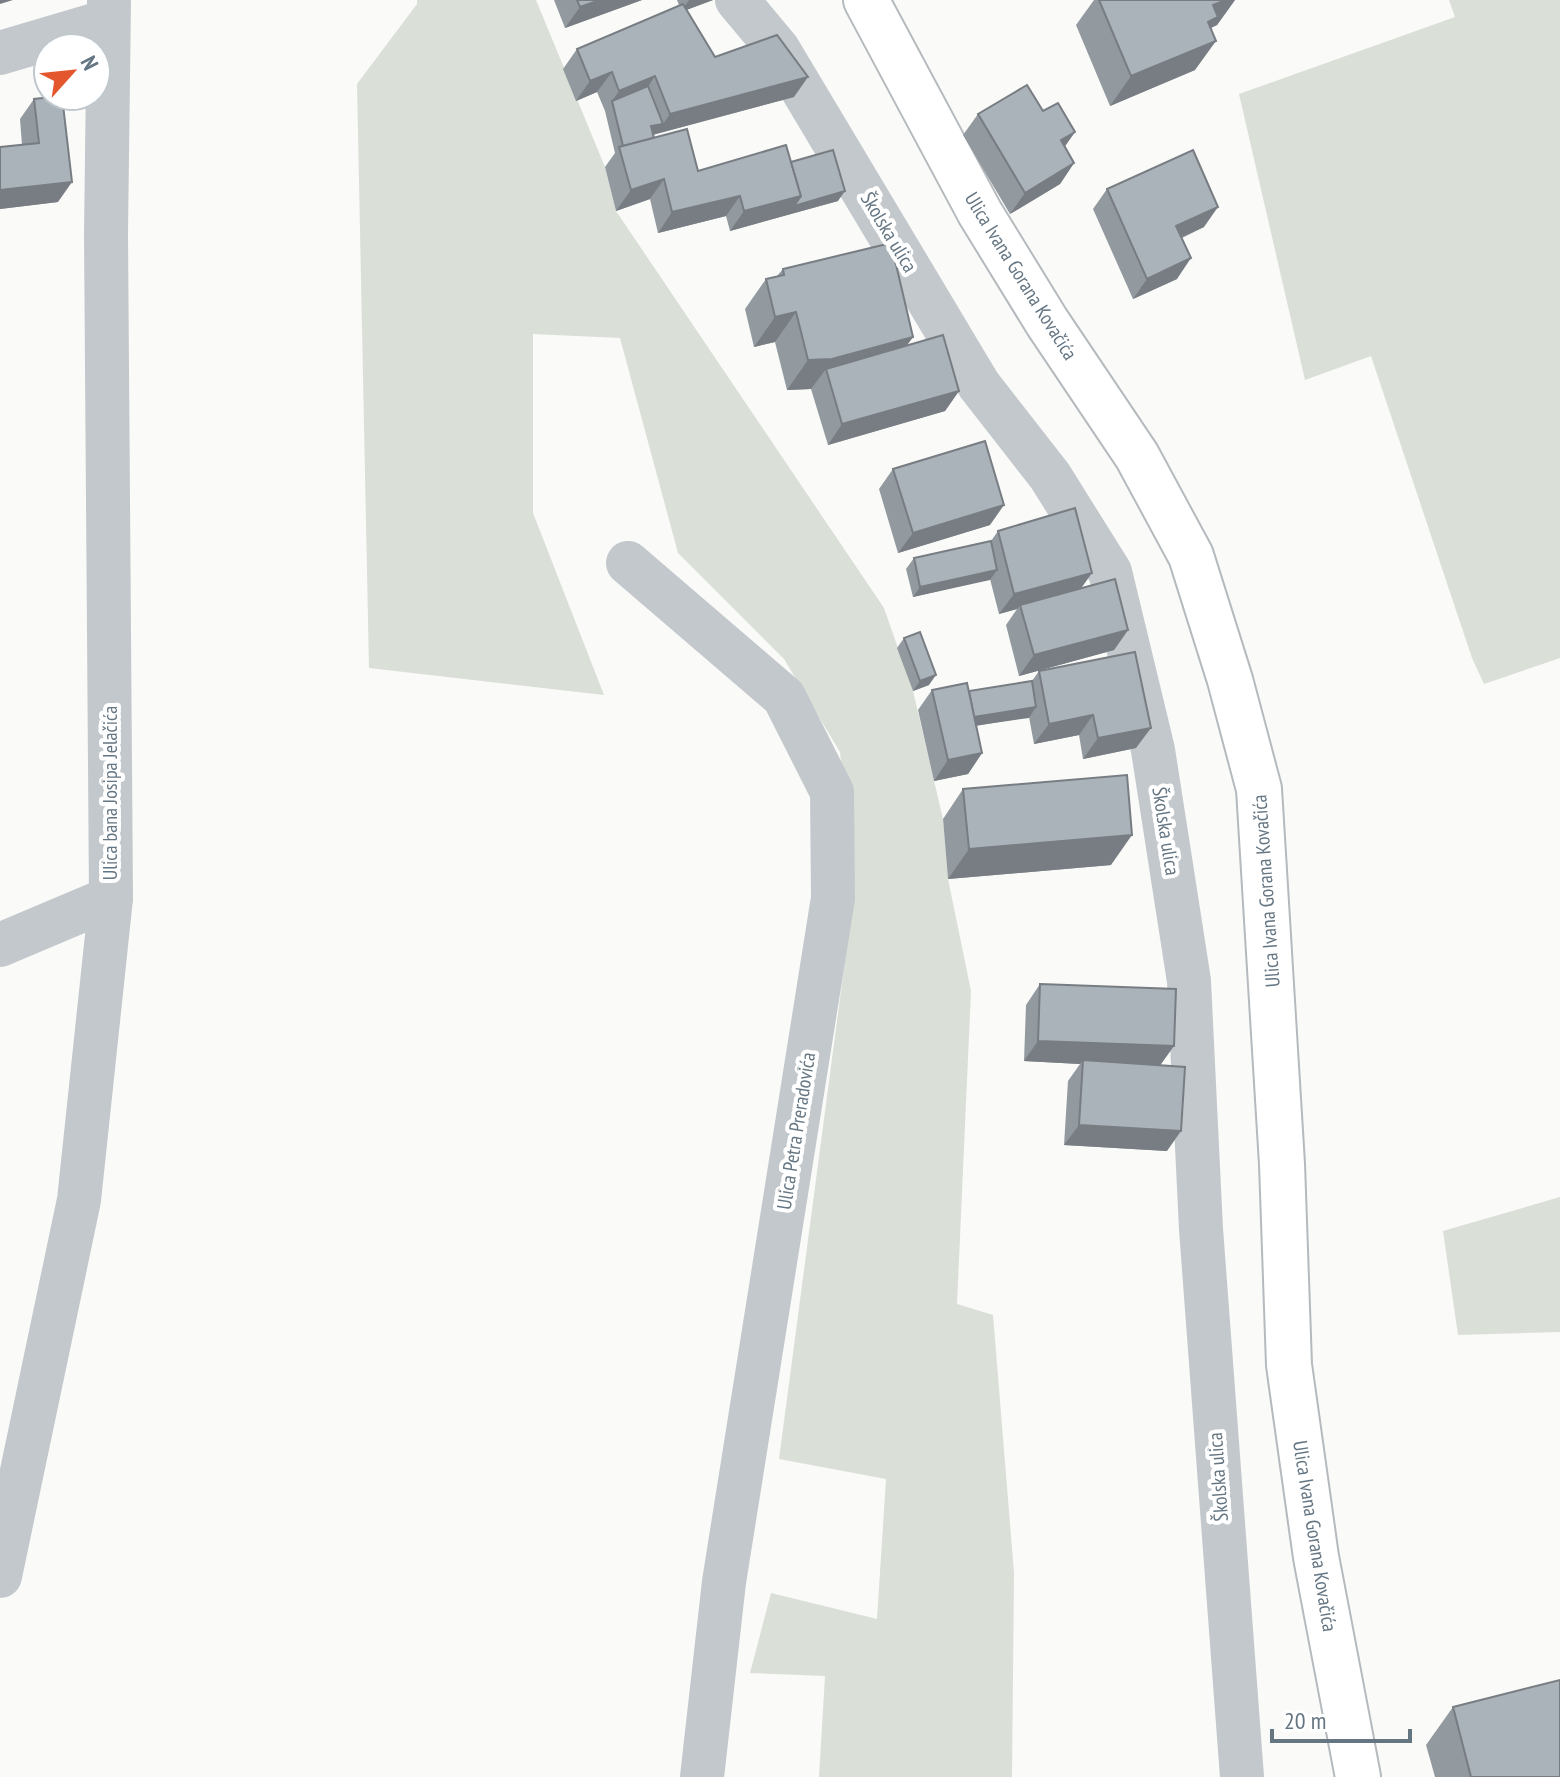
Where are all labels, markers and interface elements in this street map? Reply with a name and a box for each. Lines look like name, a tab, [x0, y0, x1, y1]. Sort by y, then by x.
north arrow	[32, 32, 112, 112]
text: N	[75, 51, 105, 75]
street label: Školska ulica	[855, 187, 923, 277]
street label: Ulica Ivana Gorana Kovačića	[959, 187, 1083, 365]
street label: Ulica bana Josipa Jelačića	[97, 706, 123, 880]
street label: Školska ulica	[1146, 785, 1186, 877]
street label: Ulica Ivana Gorana Kovačića	[1246, 794, 1286, 988]
street label: Ulica Petra Preradovića	[771, 1051, 821, 1211]
street label: Školska ulica	[1202, 1432, 1234, 1522]
street label: Ulica Ivana Gorana Kovačića	[1287, 1439, 1343, 1633]
scale bar	[1272, 1693, 1410, 1743]
text: 20 m	[1284, 1705, 1326, 1736]

